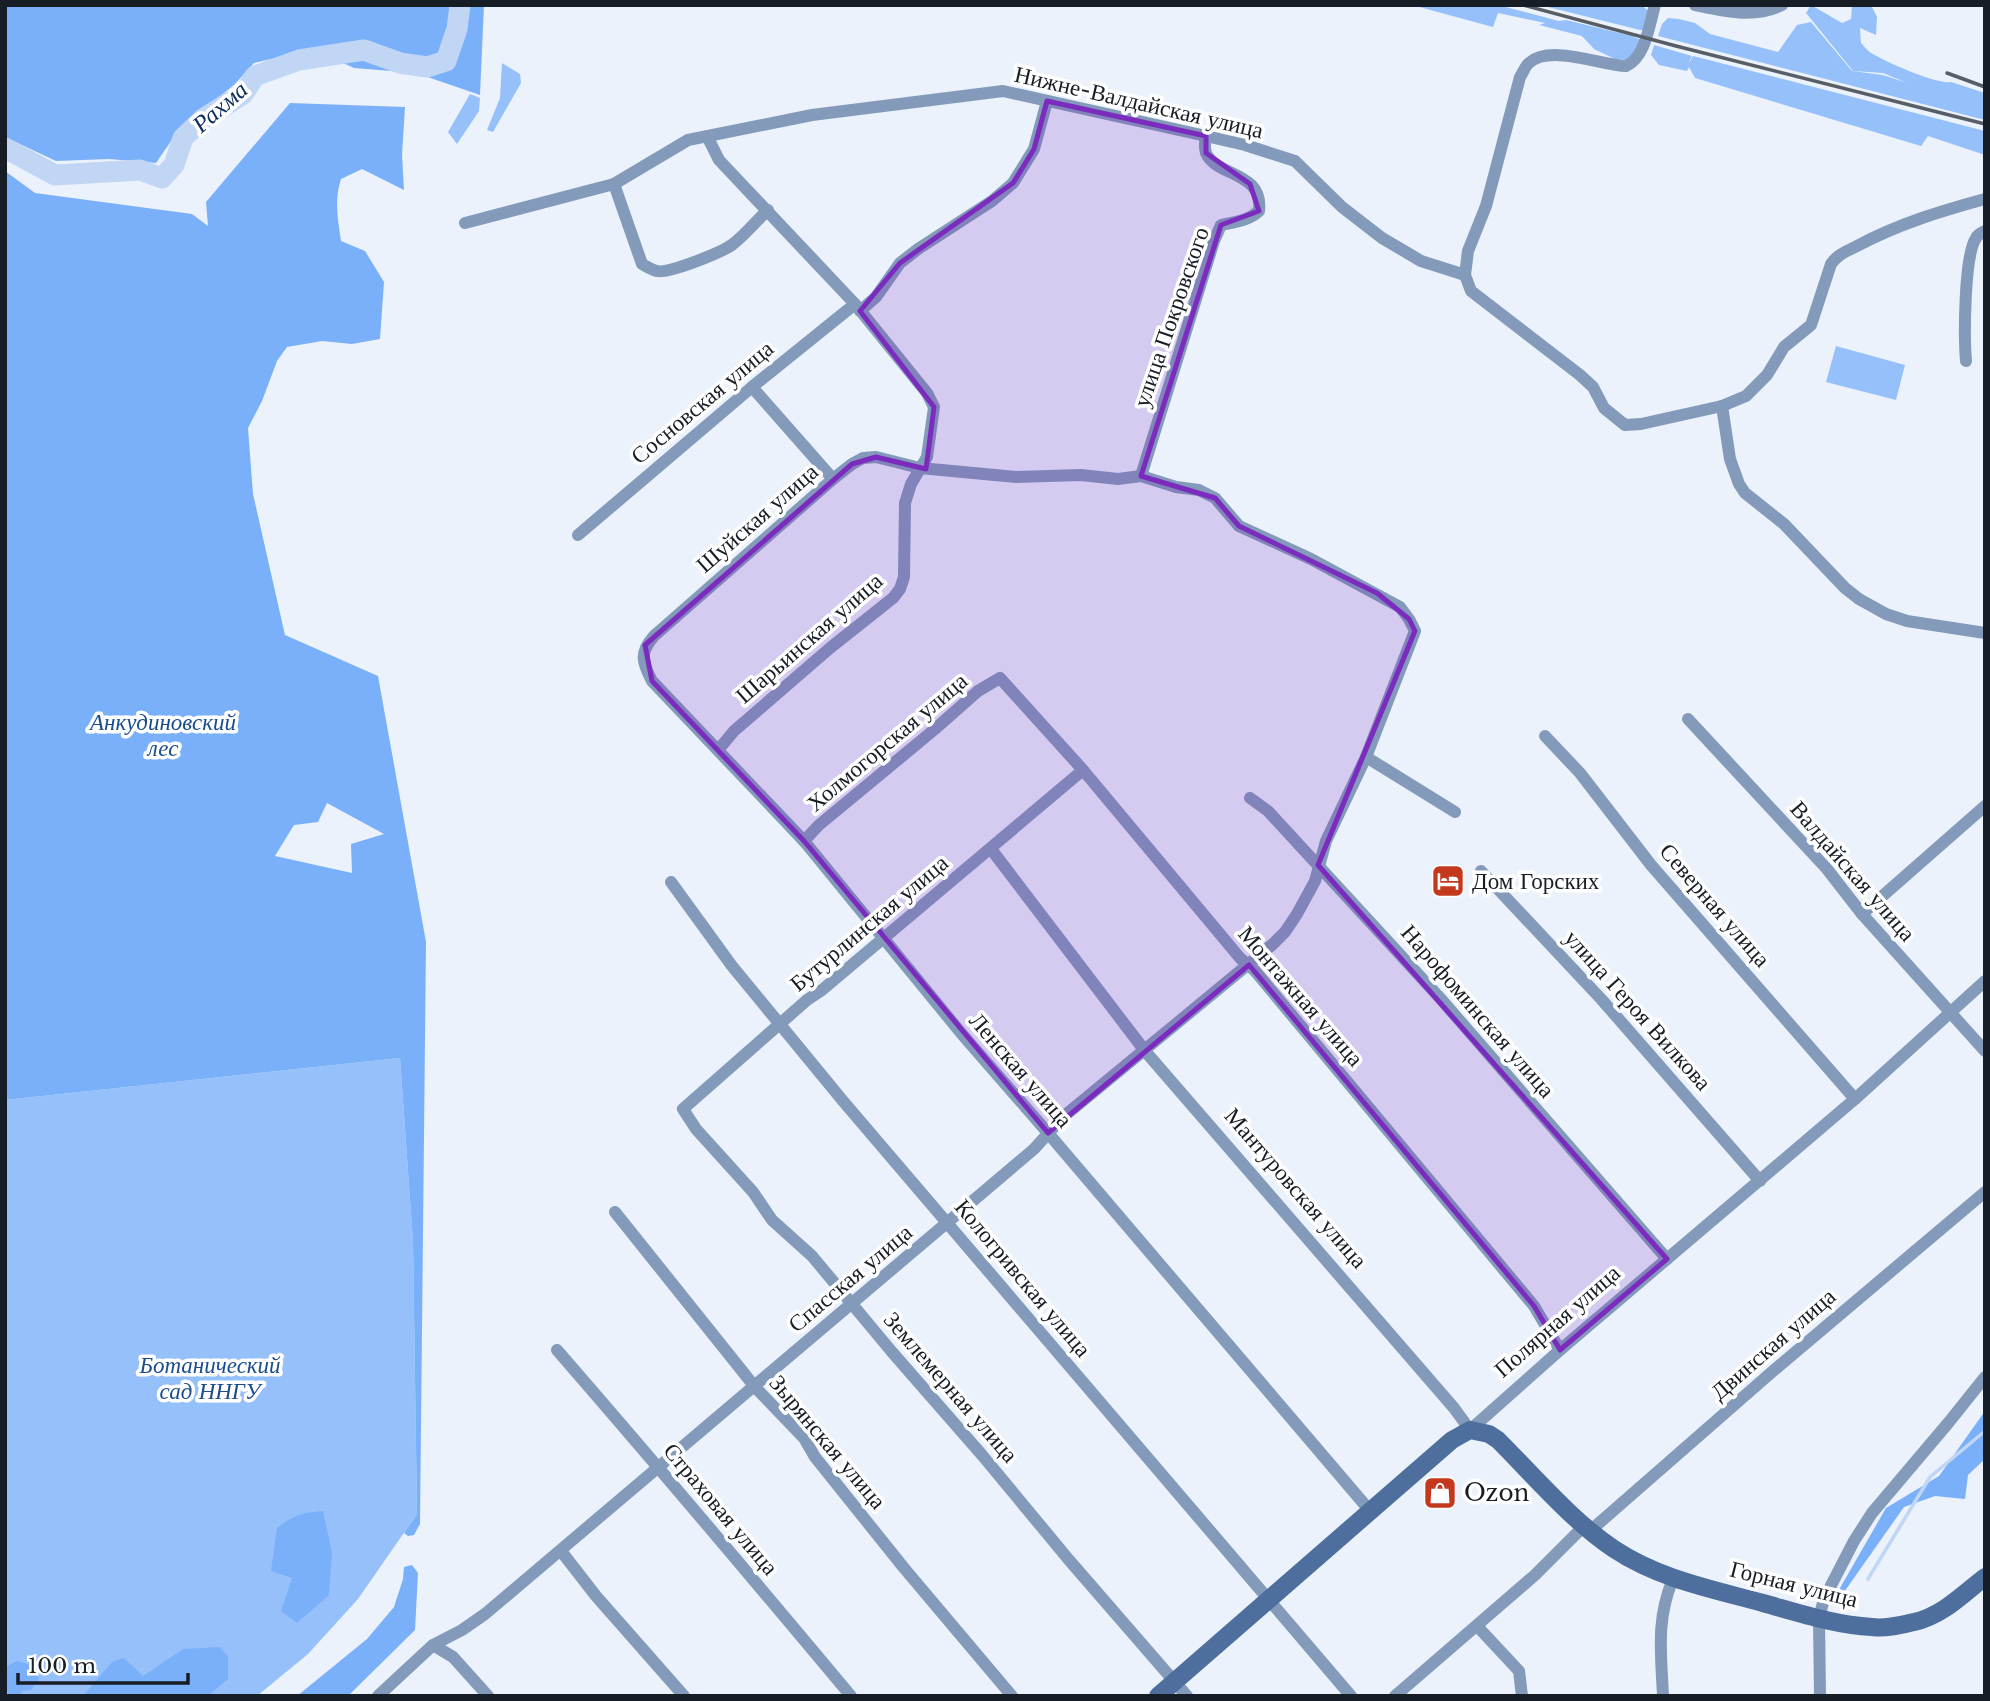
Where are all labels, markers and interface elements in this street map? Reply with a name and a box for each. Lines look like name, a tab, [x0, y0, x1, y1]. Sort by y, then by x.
street label: Нижне-Валдайская улица	[1012, 60, 1266, 144]
water label: Рахма	[185, 75, 253, 139]
street label: улица Покровского	[1127, 223, 1215, 411]
street label: Сосновская улица	[625, 334, 779, 470]
street label: Шуйская улица	[690, 457, 824, 579]
street label: Шарьинская улица	[730, 567, 888, 709]
street label: Холмогорская улица	[801, 667, 973, 817]
park label: Анкудиновский лес	[88, 708, 237, 762]
street label: Валдайская улица	[1784, 795, 1922, 947]
street label: Северная улица	[1654, 837, 1776, 973]
street label: Бутурлинская улица	[784, 849, 954, 997]
hotel icon: Дом Горских	[1429, 862, 1467, 900]
place label: Дом Горских	[1472, 867, 1600, 895]
street label: Нарофоминская улица	[1395, 919, 1561, 1103]
street label: Монтажная улица	[1233, 920, 1369, 1072]
street label: улица Героя Вилкова	[1559, 924, 1717, 1096]
street label: Ленская улица	[963, 1007, 1079, 1133]
street label: Мантуровская улица	[1219, 1102, 1373, 1274]
street label: Кологривская улица	[949, 1193, 1097, 1363]
street label: Спасская улица	[782, 1218, 918, 1338]
street label: Полярная улица	[1488, 1259, 1626, 1383]
street label: Двинская улица	[1705, 1282, 1841, 1406]
street label: Землемерная улица	[878, 1306, 1024, 1468]
park label: Ботанический сад ННГУ	[138, 1351, 281, 1405]
street label: Зырянская улица	[764, 1369, 892, 1515]
street label: Страховая улица	[658, 1437, 784, 1581]
shop icon: Ozon	[1421, 1474, 1459, 1512]
place label: Ozon	[1464, 1479, 1529, 1507]
street label: Горная улица	[1727, 1555, 1861, 1613]
scale bar	[18, 1642, 187, 1686]
text: 100 m	[28, 1653, 96, 1679]

